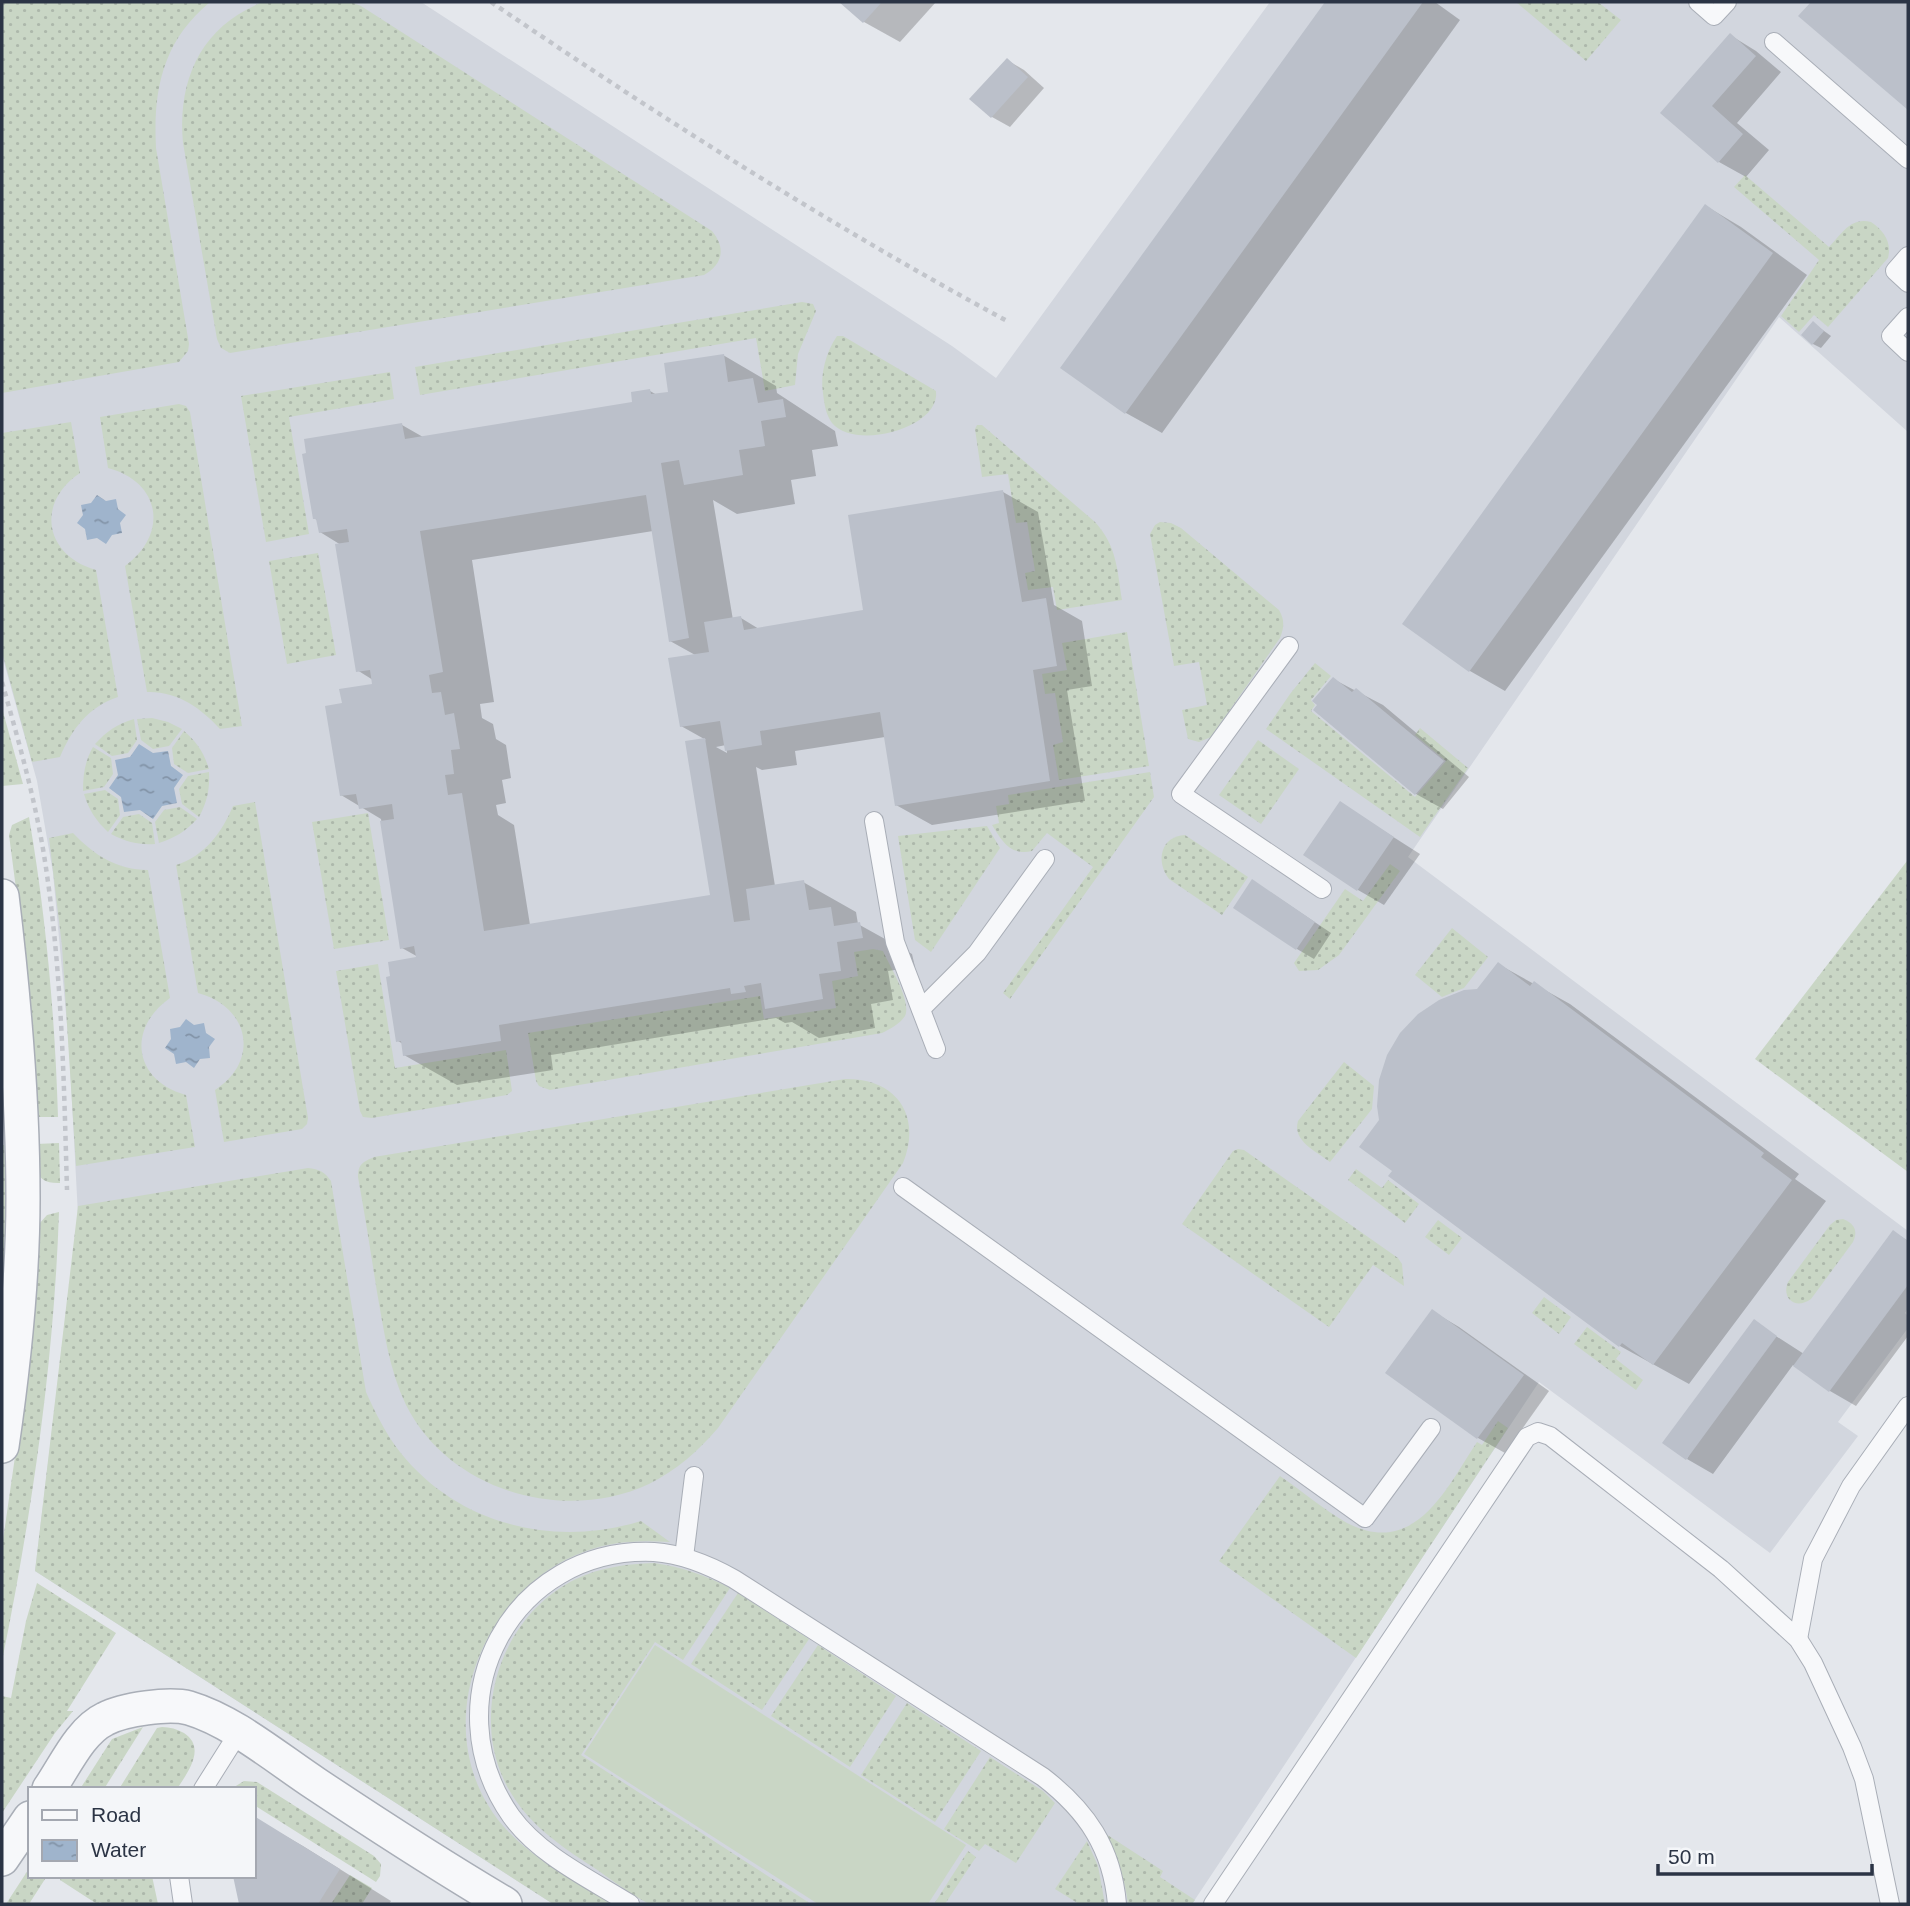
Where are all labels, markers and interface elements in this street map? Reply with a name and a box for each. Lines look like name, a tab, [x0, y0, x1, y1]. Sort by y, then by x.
legend	[28, 1787, 256, 1878]
text: Road	[91, 1803, 141, 1826]
scale bar	[1658, 1832, 1871, 1876]
text: Water	[91, 1838, 146, 1861]
text: 50 m	[1668, 1845, 1715, 1868]

